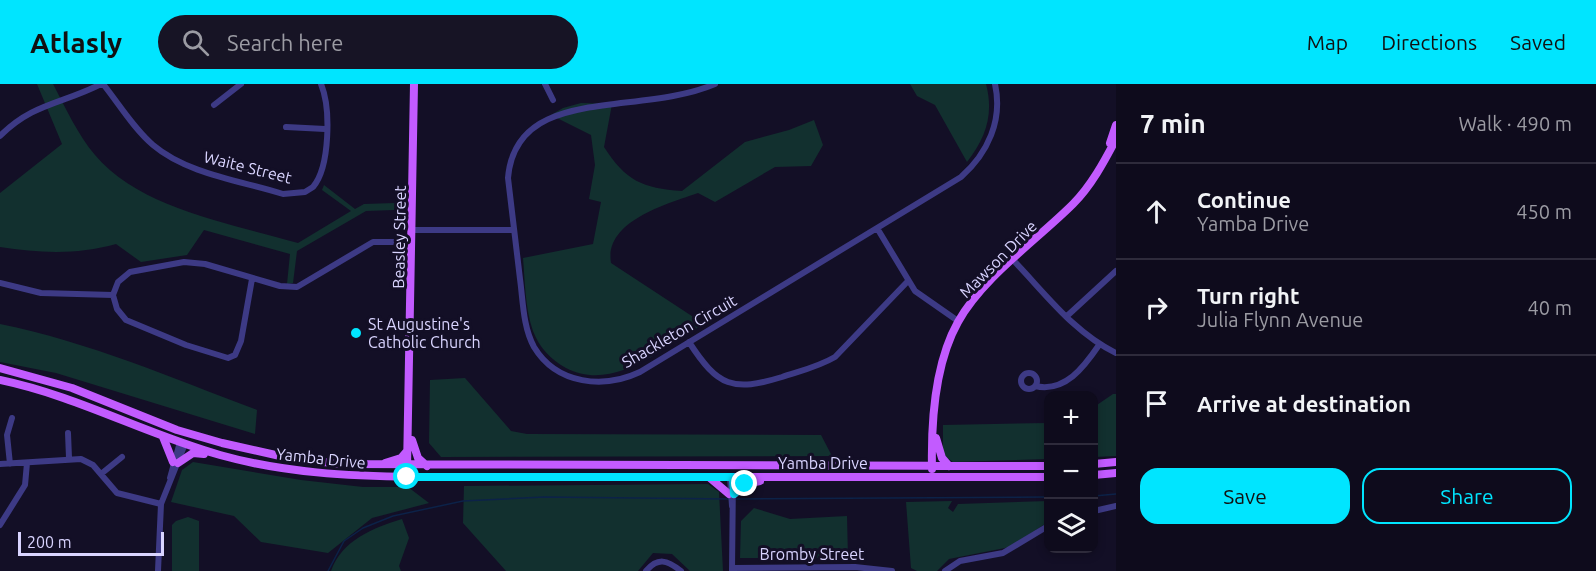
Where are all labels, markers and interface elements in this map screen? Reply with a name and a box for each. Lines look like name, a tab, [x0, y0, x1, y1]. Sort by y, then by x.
search box	[158, 15, 578, 69]
icon: search	[179, 26, 212, 59]
text: Atlasly	[30, 27, 122, 58]
text: Search here	[227, 30, 343, 55]
text: Map	[1307, 30, 1348, 54]
text: Directions	[1381, 30, 1477, 54]
text: Saved	[1510, 30, 1566, 54]
text: 7 min	[1140, 109, 1206, 138]
text: Walk · 490 m	[1459, 112, 1572, 135]
street label: Waite Street	[202, 147, 295, 187]
street label: Beasley Street	[389, 185, 409, 289]
text: Continue	[1197, 187, 1291, 212]
icon: ahead	[1140, 195, 1173, 228]
text: 450 m	[1516, 200, 1572, 223]
text: Yamba Drive	[1197, 212, 1309, 235]
street label: Mawson Drive	[956, 217, 1040, 301]
text: Turn right	[1197, 283, 1299, 308]
street label: Shackleton Circuit	[619, 291, 740, 371]
icon: right	[1140, 291, 1173, 324]
text: 40 m	[1528, 296, 1572, 319]
text: Julia Flynn Avenue	[1197, 308, 1363, 331]
place label: St Augustine's Catholic Church	[368, 315, 481, 351]
marker: St Augustine's Catholic Church	[349, 326, 363, 340]
icon: arrive	[1140, 387, 1173, 420]
map controls	[1044, 391, 1098, 553]
button: +	[1044, 391, 1098, 445]
text: Arrive at destination	[1197, 391, 1411, 416]
street label: Yamba Drive	[275, 444, 367, 472]
button: −	[1044, 445, 1098, 499]
street label: Yamba Drive	[778, 454, 868, 472]
route start	[393, 463, 419, 489]
button: Save	[1140, 468, 1350, 524]
button: Share	[1362, 468, 1572, 524]
route end	[731, 470, 757, 496]
button: layers	[1044, 499, 1098, 553]
scale bar	[18, 529, 164, 556]
text: 200 m	[27, 533, 72, 551]
street label: Bromby Street	[760, 545, 865, 563]

